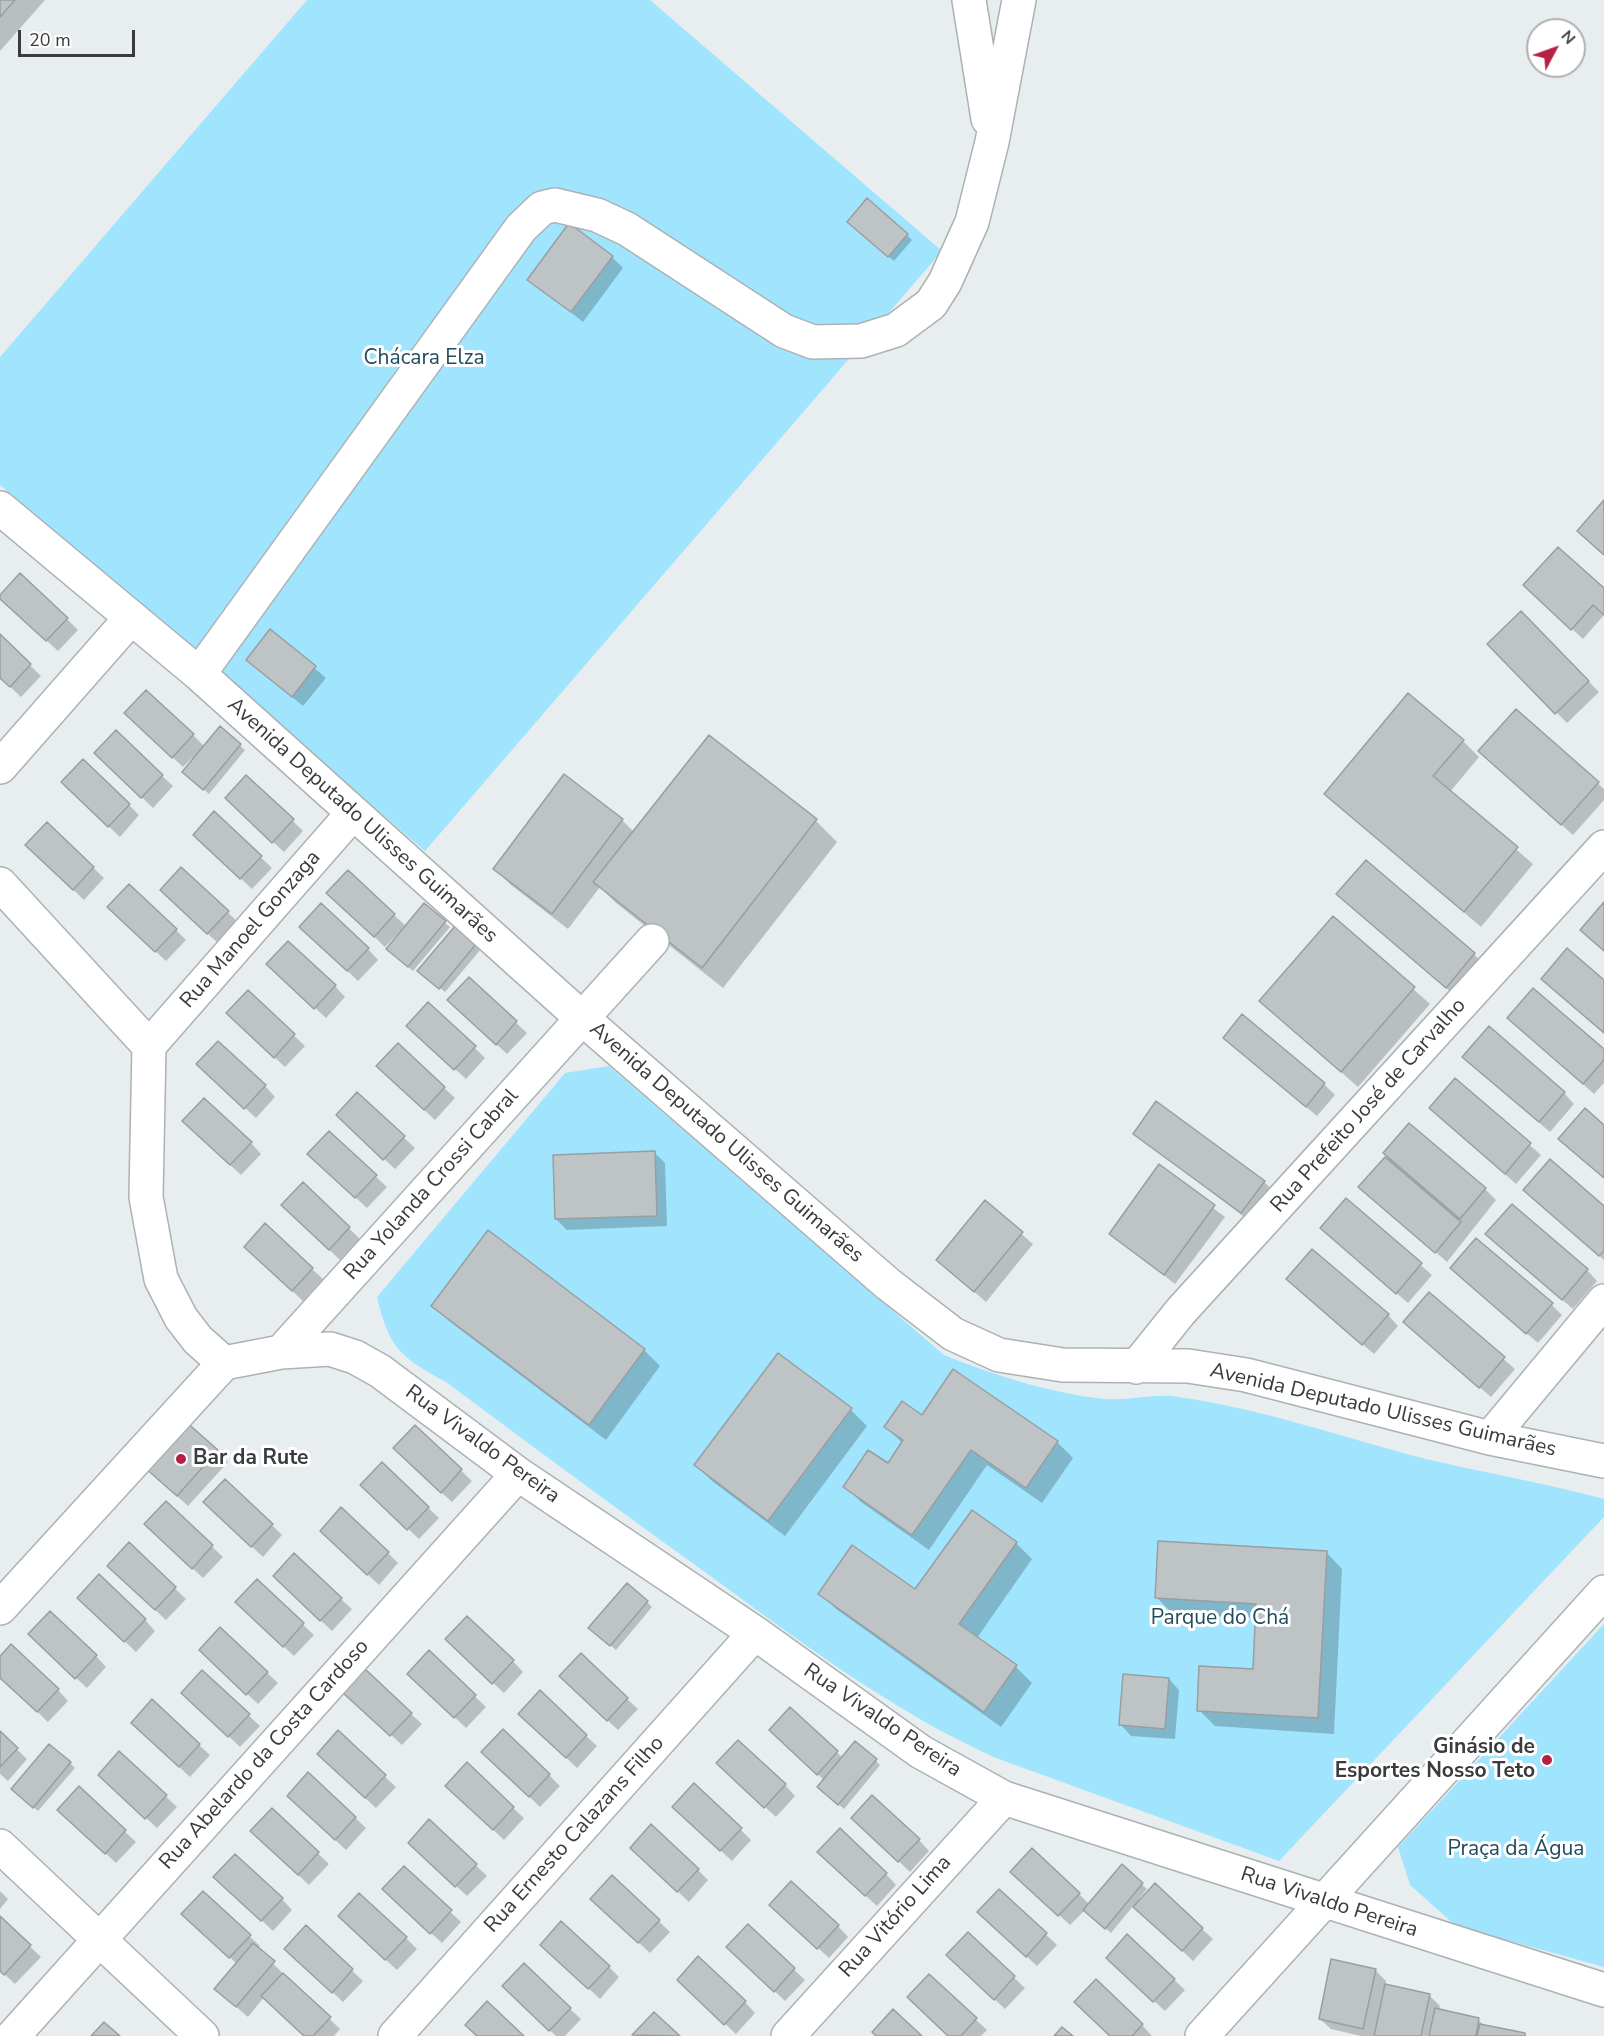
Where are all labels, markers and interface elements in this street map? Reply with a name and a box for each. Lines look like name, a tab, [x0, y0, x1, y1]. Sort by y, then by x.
scale bar	[21, 18, 138, 56]
north arrow	[1526, 18, 1586, 78]
text: N	[1556, 26, 1580, 49]
text: 20 m	[29, 28, 71, 52]
park label: Chácara Elza	[363, 346, 485, 372]
street label: Avenida Deputado Ulisses Guimarães	[222, 693, 502, 949]
street label: Rua Manoel Gonzaga	[176, 846, 326, 1014]
street label: Rua Prefeito José de Carvalho	[1266, 994, 1472, 1218]
street label: Avenida Deputado Ulisses Guimarães	[584, 1017, 868, 1269]
street label: Rua Yolanda Crossi Cabral	[339, 1084, 525, 1286]
street label: Avenida Deputado Ulisses Guimarães	[1207, 1359, 1559, 1463]
street label: Rua Vivaldo Pereira	[400, 1380, 564, 1510]
place label: Bar da Rute	[193, 1446, 308, 1472]
marker: Bar da Rute	[174, 1452, 188, 1466]
park label: Parque do Chá	[1151, 1606, 1289, 1632]
street label: Rua Abelardo da Costa Cardoso	[155, 1635, 375, 1875]
street label: Rua Vivaldo Pereira	[798, 1659, 966, 1783]
street label: Rua Ernesto Calazans Filho	[480, 1731, 670, 1939]
place label: Ginásio de Esportes Nosso Teto	[1335, 1735, 1535, 1785]
marker: Ginásio de Esportes Nosso Teto	[1540, 1753, 1554, 1767]
park label: Praça da Água	[1448, 1837, 1584, 1863]
street label: Rua Vitório Lima	[835, 1851, 957, 1983]
street label: Rua Vivaldo Pereira	[1237, 1862, 1421, 1944]

